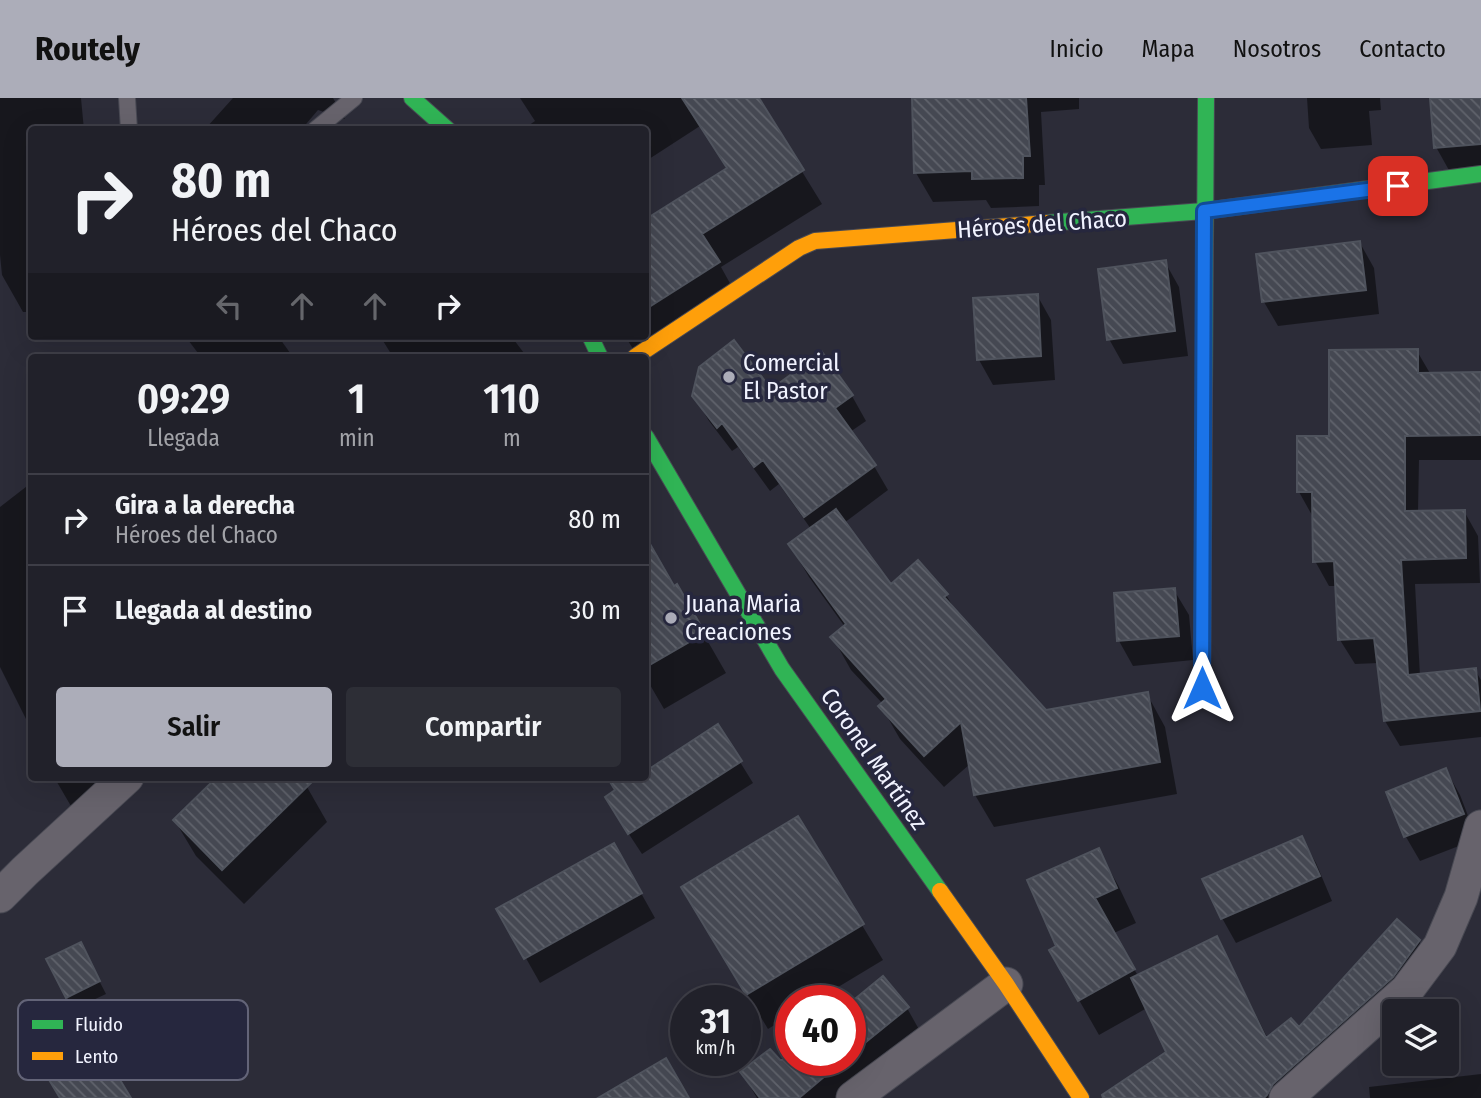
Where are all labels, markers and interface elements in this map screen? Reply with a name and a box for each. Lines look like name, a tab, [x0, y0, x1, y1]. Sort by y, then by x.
text: Routely	[35, 29, 140, 69]
text: Inicio	[1050, 35, 1104, 63]
text: Mapa	[1142, 35, 1195, 63]
text: Nosotros	[1233, 35, 1321, 63]
text: Contacto	[1359, 35, 1446, 63]
text: 80 m	[171, 151, 271, 210]
icon: right	[56, 154, 147, 245]
pin	[1368, 156, 1428, 216]
icon: arrive	[1379, 167, 1417, 205]
street label: Héroes del Chaco	[956, 204, 1128, 244]
text: Héroes del Chaco	[171, 211, 398, 249]
icon: left	[210, 287, 248, 325]
icon: ahead	[283, 287, 321, 325]
icon: ahead	[356, 287, 394, 325]
icon: right	[429, 287, 467, 325]
place label: Comercial El Pastor	[743, 349, 840, 405]
marker: Comercial El Pastor	[721, 369, 737, 385]
text: 09:29	[137, 374, 230, 424]
text: 1	[348, 374, 366, 424]
text: 110	[483, 374, 540, 424]
text: Llegada	[147, 424, 220, 452]
text: min	[339, 424, 375, 452]
text: m	[503, 424, 521, 452]
text: Gira a la derecha	[115, 490, 295, 521]
icon: right	[56, 501, 94, 539]
text: 80 m	[568, 504, 621, 535]
text: Héroes del Chaco	[115, 521, 278, 549]
place label: Juana Maria Creaciones	[685, 590, 801, 646]
icon: arrive	[56, 592, 94, 630]
text: Llegada al destino	[115, 595, 312, 626]
text: 30 m	[570, 595, 621, 626]
marker: Juana Maria Creaciones	[663, 610, 679, 626]
position arrow	[1165, 651, 1239, 725]
street label: Coronel Martínez	[815, 683, 933, 835]
button: Salir	[56, 687, 332, 767]
button: Compartir	[346, 687, 621, 767]
speed limit sign: 40	[775, 985, 866, 1076]
map controls	[1382, 999, 1459, 1076]
button: layers	[1382, 999, 1459, 1076]
legend	[18, 1000, 248, 1080]
text: 31	[700, 1000, 731, 1042]
text: Fluido	[75, 1013, 123, 1036]
text: km/h	[695, 1037, 736, 1059]
text: Lento	[75, 1045, 118, 1068]

